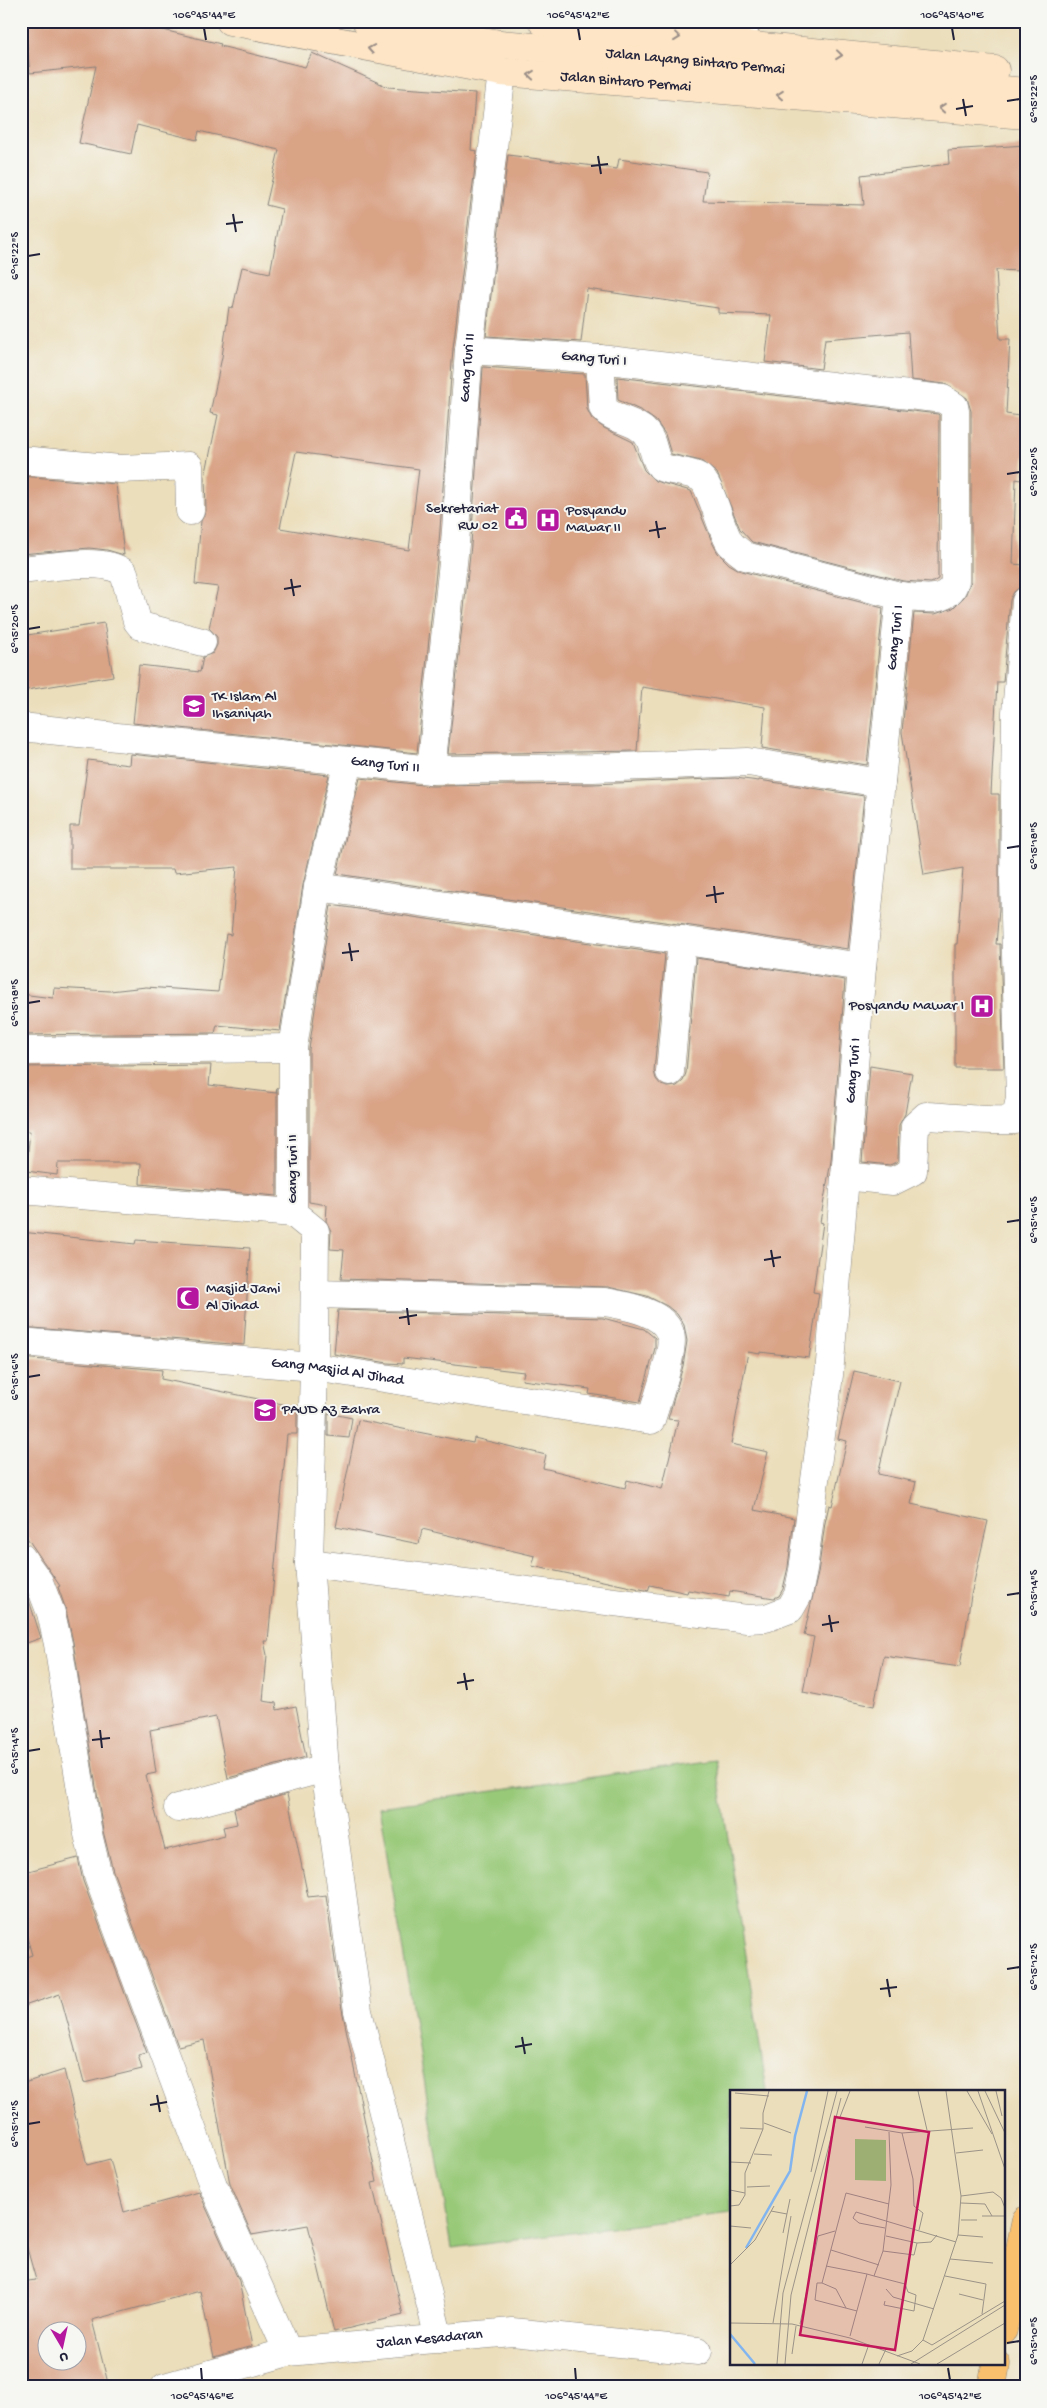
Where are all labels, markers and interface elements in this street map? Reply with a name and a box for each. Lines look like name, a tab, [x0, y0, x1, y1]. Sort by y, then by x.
text: 106°45'44"E	[172, 9, 236, 23]
text: 106°45'42"E	[546, 9, 610, 23]
text: 106°45'40"E	[919, 9, 984, 23]
one-way arrow	[674, 31, 682, 42]
one-way arrow	[366, 44, 375, 54]
street label: Jalan Layang Bintaro Permai	[605, 45, 786, 79]
one-way arrow	[835, 49, 843, 60]
street label: Jalan Bintaro Permai	[560, 68, 692, 97]
one-way arrow	[527, 69, 535, 80]
text: 6°15'22"S	[1028, 75, 1042, 123]
one-way arrow	[776, 90, 784, 101]
one-way arrow	[938, 103, 946, 114]
text: 6°15'22"S	[9, 232, 23, 280]
street label: Gang Turi II	[456, 332, 480, 403]
street label: Gang Turi I	[561, 347, 627, 371]
text: 6°15'20"S	[1028, 447, 1042, 496]
place label: Sekretariat RW 02	[426, 500, 500, 535]
place label: Posyandu Mawar II	[565, 502, 626, 537]
public building icon: Sekretariat RW 02	[503, 505, 529, 531]
hospital icon: Posyandu Mawar II	[535, 507, 561, 533]
text: 6°15'20"S	[9, 604, 23, 653]
street label: Gang Turi I	[883, 604, 908, 671]
place label: TK Islam Al Ihsaniyah	[211, 688, 277, 723]
school or university icon: TK Islam Al Ihsaniyah	[181, 693, 207, 719]
street label: Gang Turi II	[350, 752, 421, 778]
text: 6°15'18"S	[1028, 822, 1042, 870]
text: 6°15'18"S	[9, 979, 23, 1027]
hospital icon: Posyandu Mawar I	[969, 993, 995, 1019]
place label: Posyandu Mawar I	[848, 997, 964, 1015]
street label: Gang Turi I	[842, 1037, 865, 1104]
street label: Gang Turi II	[284, 1134, 302, 1204]
text: 6°15'16"S	[1028, 1196, 1042, 1244]
place label: Masjid Jami Al Jihad	[206, 1280, 280, 1315]
mosque icon: Masjid Jami Al Jihad	[175, 1285, 201, 1311]
text: 6°15'16"S	[9, 1353, 23, 1401]
street label: Gang Masjid Al Jihad	[271, 1354, 406, 1390]
school or university icon: PAUD Az Zahra	[252, 1397, 278, 1423]
place label: PAUD Az Zahra	[281, 1401, 381, 1419]
text: 6°15'14"S	[1028, 1569, 1042, 1616]
text: 6°15'14"S	[9, 1727, 23, 1774]
text: 6°15'12"S	[1028, 1943, 1042, 1990]
inset map	[730, 2090, 1004, 2366]
text: 6°15'12"S	[9, 2100, 23, 2147]
text: 6°15'10"S	[1028, 2317, 1042, 2365]
north arrow	[38, 2320, 88, 2370]
street label: Jalan Kesadaran	[376, 2326, 483, 2353]
text: U	[58, 2347, 69, 2365]
text: 106°45'46"E	[170, 2390, 234, 2404]
text: 106°45'44"E	[544, 2390, 608, 2404]
text: 106°45'42"E	[918, 2390, 982, 2404]

